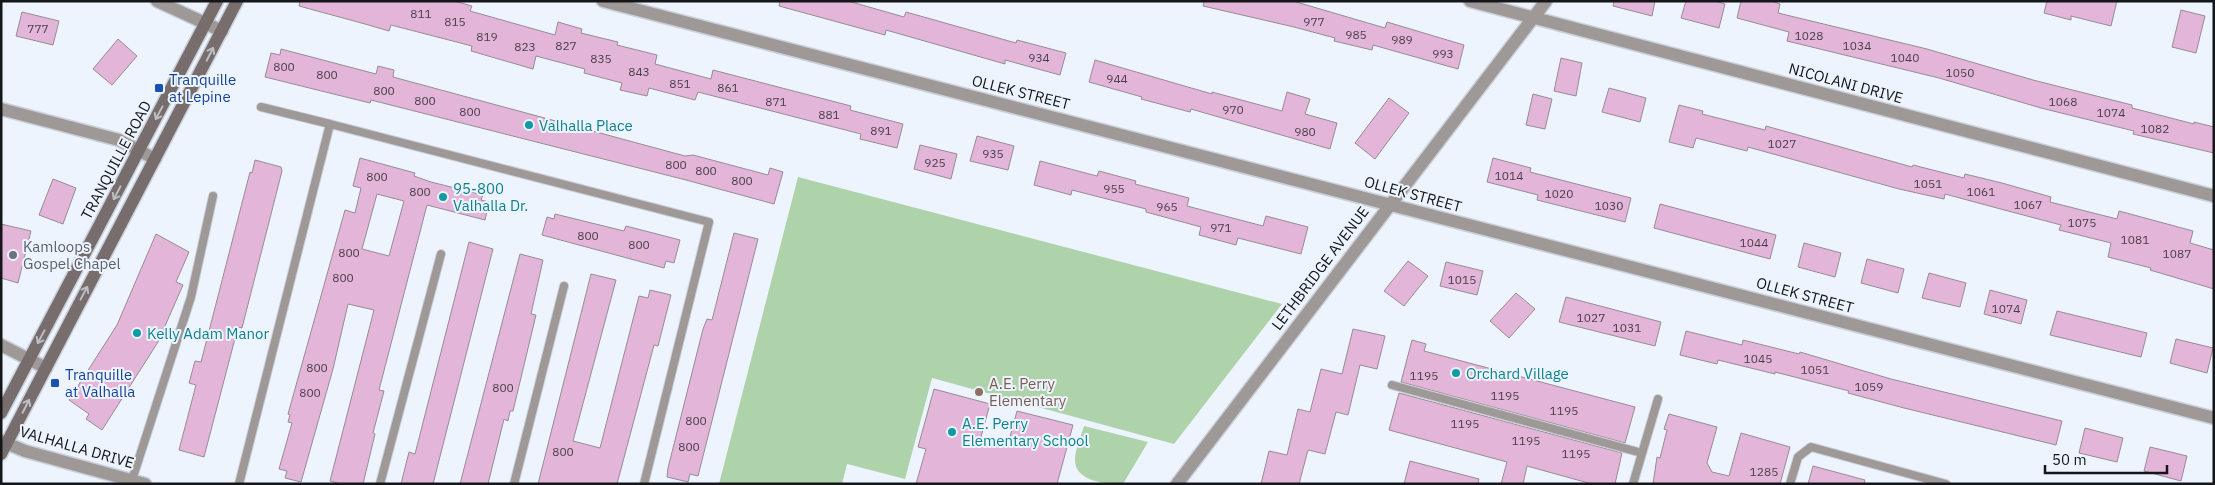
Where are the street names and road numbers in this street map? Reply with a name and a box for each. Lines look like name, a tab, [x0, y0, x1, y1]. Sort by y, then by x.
street label: NICOLANI DRIVE	[1787, 59, 1905, 107]
street label: OLLEK STREET	[970, 71, 1072, 113]
street label: TRANQUILLE ROAD	[77, 97, 155, 223]
street label: OLLEK STREET	[1362, 172, 1464, 216]
street label: LETHBRIDGE AVENUE	[1267, 202, 1373, 334]
street label: OLLEK STREET	[1754, 273, 1856, 317]
street label: VALHALLA DRIVE	[18, 422, 136, 472]

